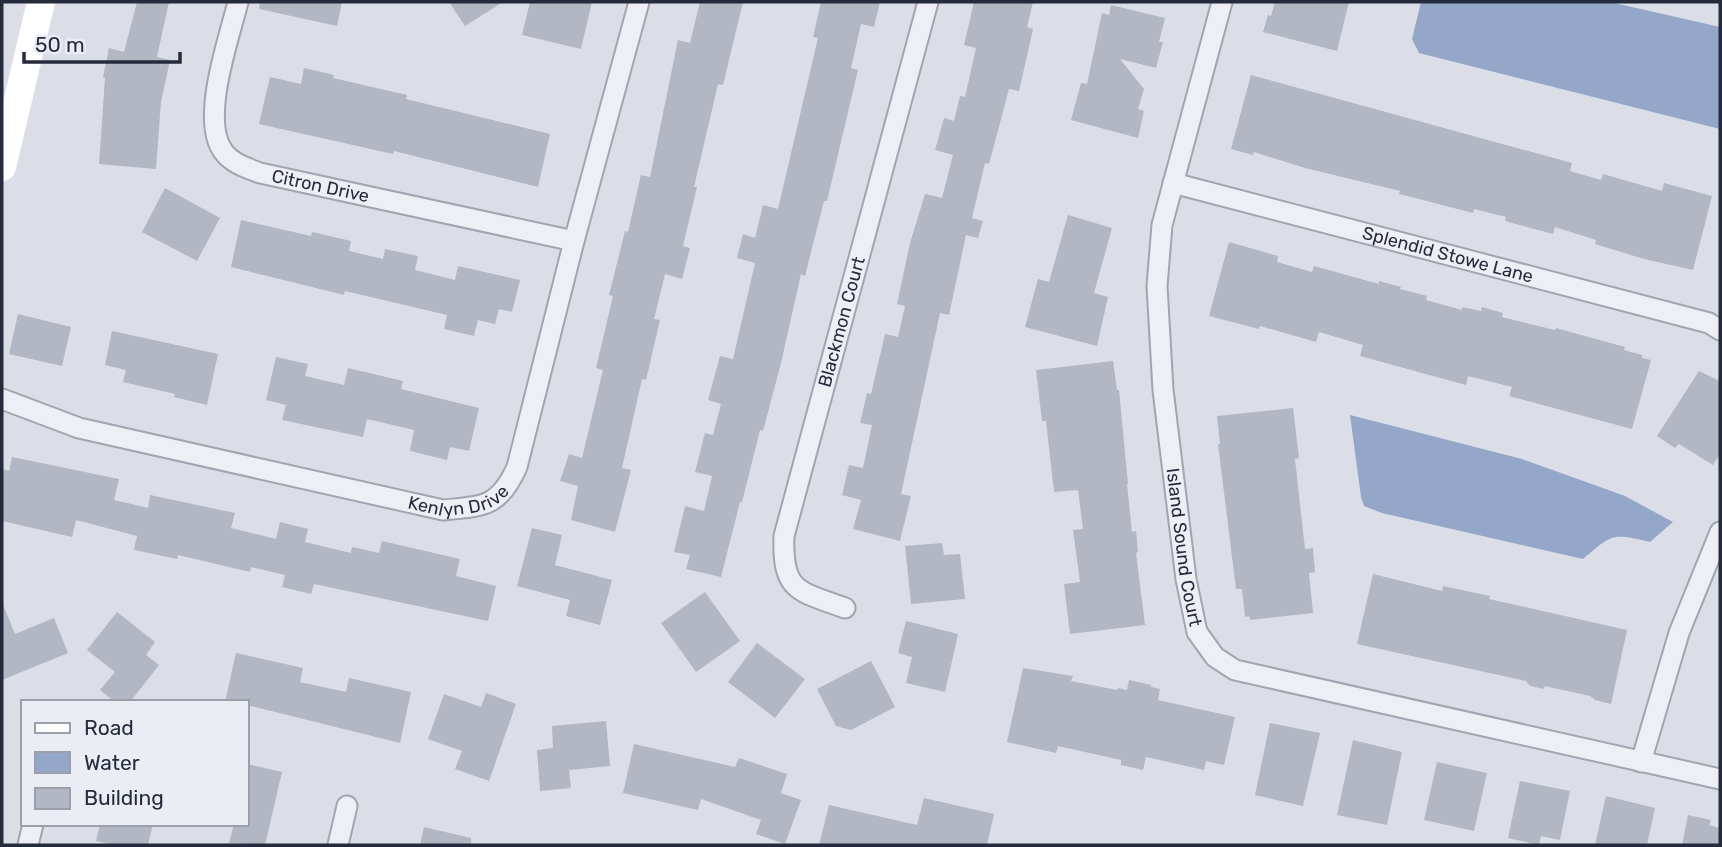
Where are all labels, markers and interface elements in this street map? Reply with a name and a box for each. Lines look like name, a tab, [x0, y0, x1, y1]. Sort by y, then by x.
scale bar	[24, 21, 180, 65]
text: 50 m	[35, 32, 85, 57]
street label: Citron Drive	[270, 165, 371, 207]
street label: Splendid Stowe Lane	[1360, 222, 1536, 288]
street label: Blackmon Court	[814, 254, 870, 390]
street label: Island Sound Court	[1162, 467, 1207, 629]
street label: Kenlyn Drive	[406, 481, 514, 521]
legend	[21, 700, 248, 826]
text: Road	[84, 715, 134, 740]
text: Water	[84, 750, 140, 775]
text: Building	[84, 785, 164, 810]

